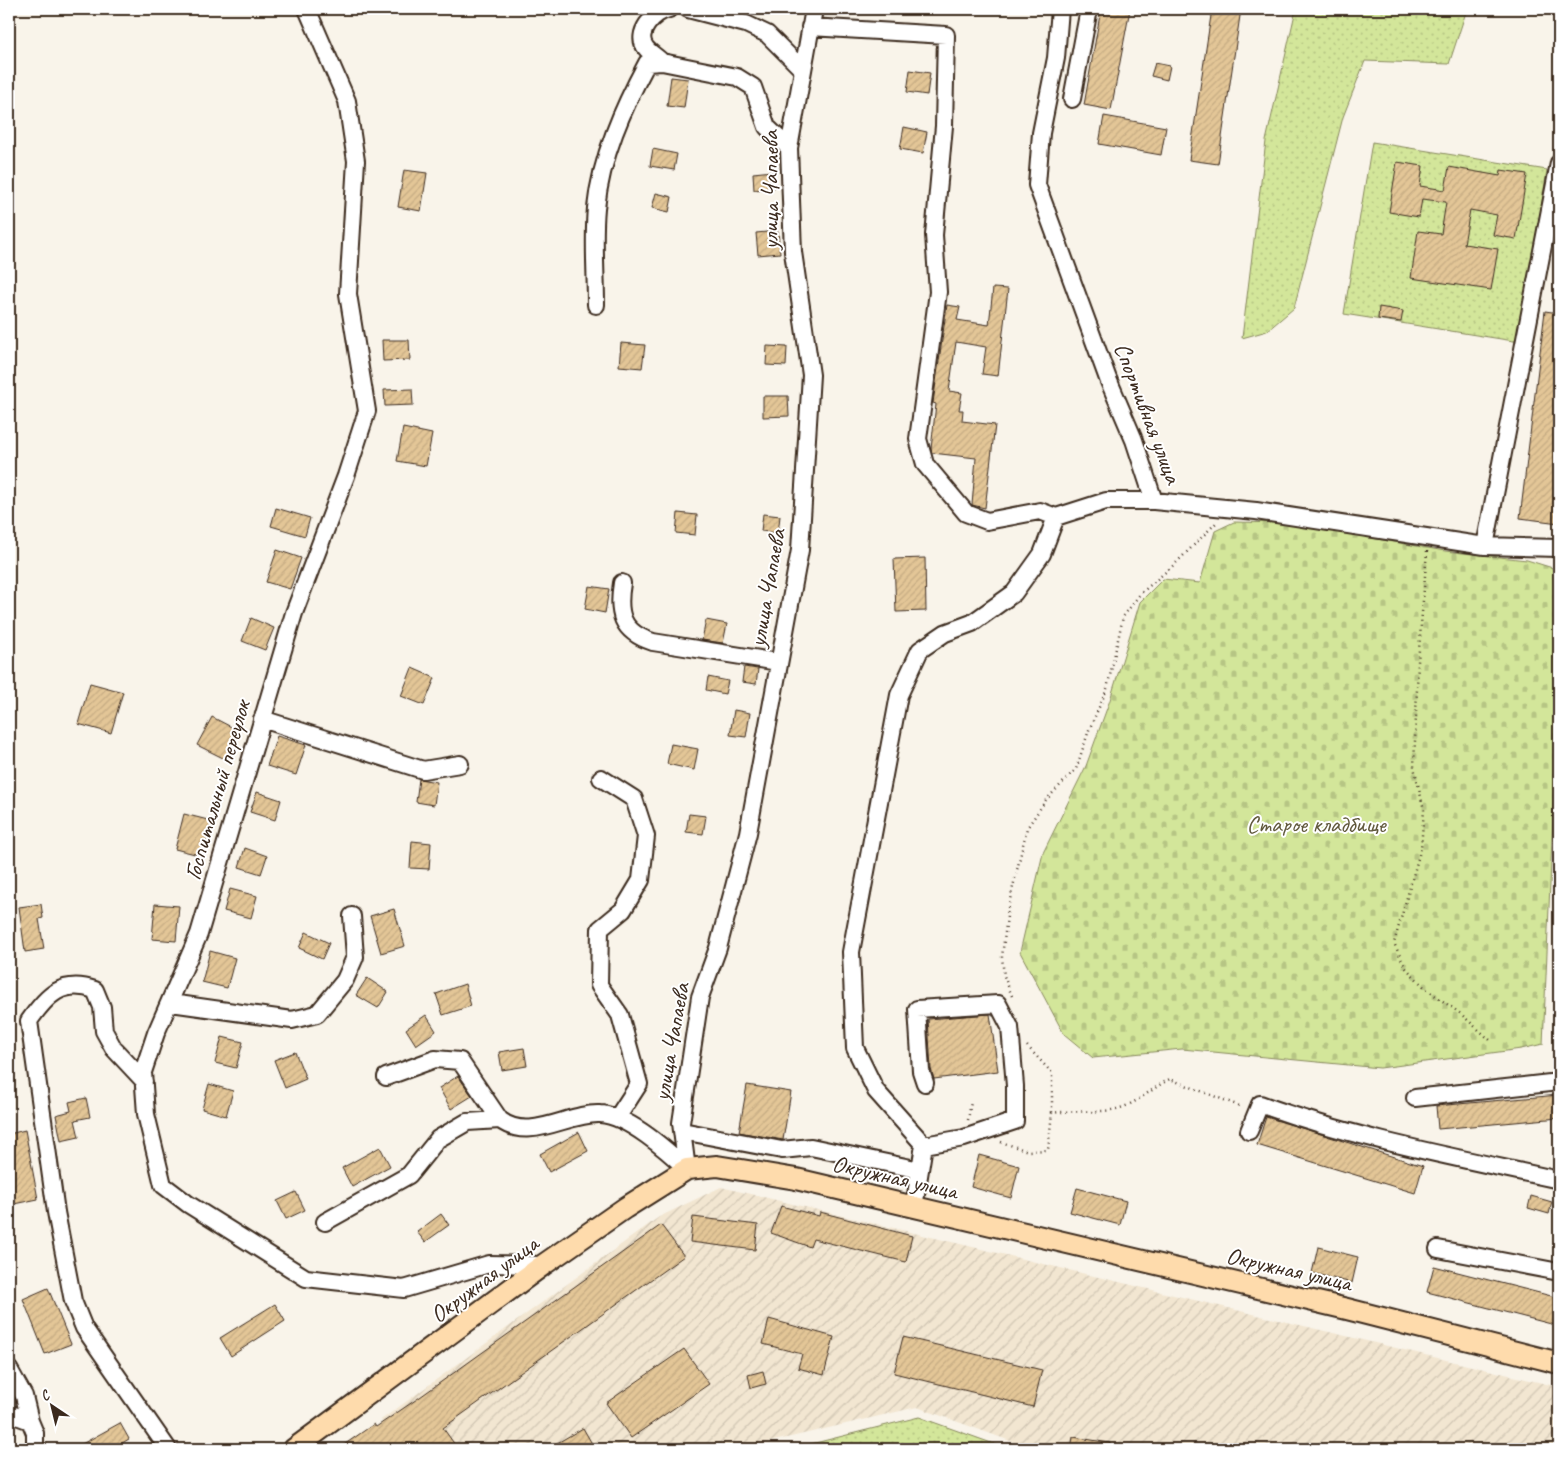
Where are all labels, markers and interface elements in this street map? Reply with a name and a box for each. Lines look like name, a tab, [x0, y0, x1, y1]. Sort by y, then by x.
street label: улица Чапаева	[755, 129, 785, 252]
street label: Спортивная улица	[1107, 338, 1189, 489]
street label: улица Чапаева	[742, 525, 792, 651]
street label: Госпитальный переулок	[177, 695, 258, 883]
park label: Старое кладбище	[1246, 809, 1388, 839]
street label: улица Чапаева	[646, 979, 696, 1105]
street label: Окружная улица	[829, 1148, 963, 1206]
street label: Окружная улица	[424, 1227, 546, 1329]
street label: Окружная улица	[1223, 1240, 1357, 1298]
north arrow	[28, 1380, 78, 1430]
text: С	[37, 1386, 54, 1405]

